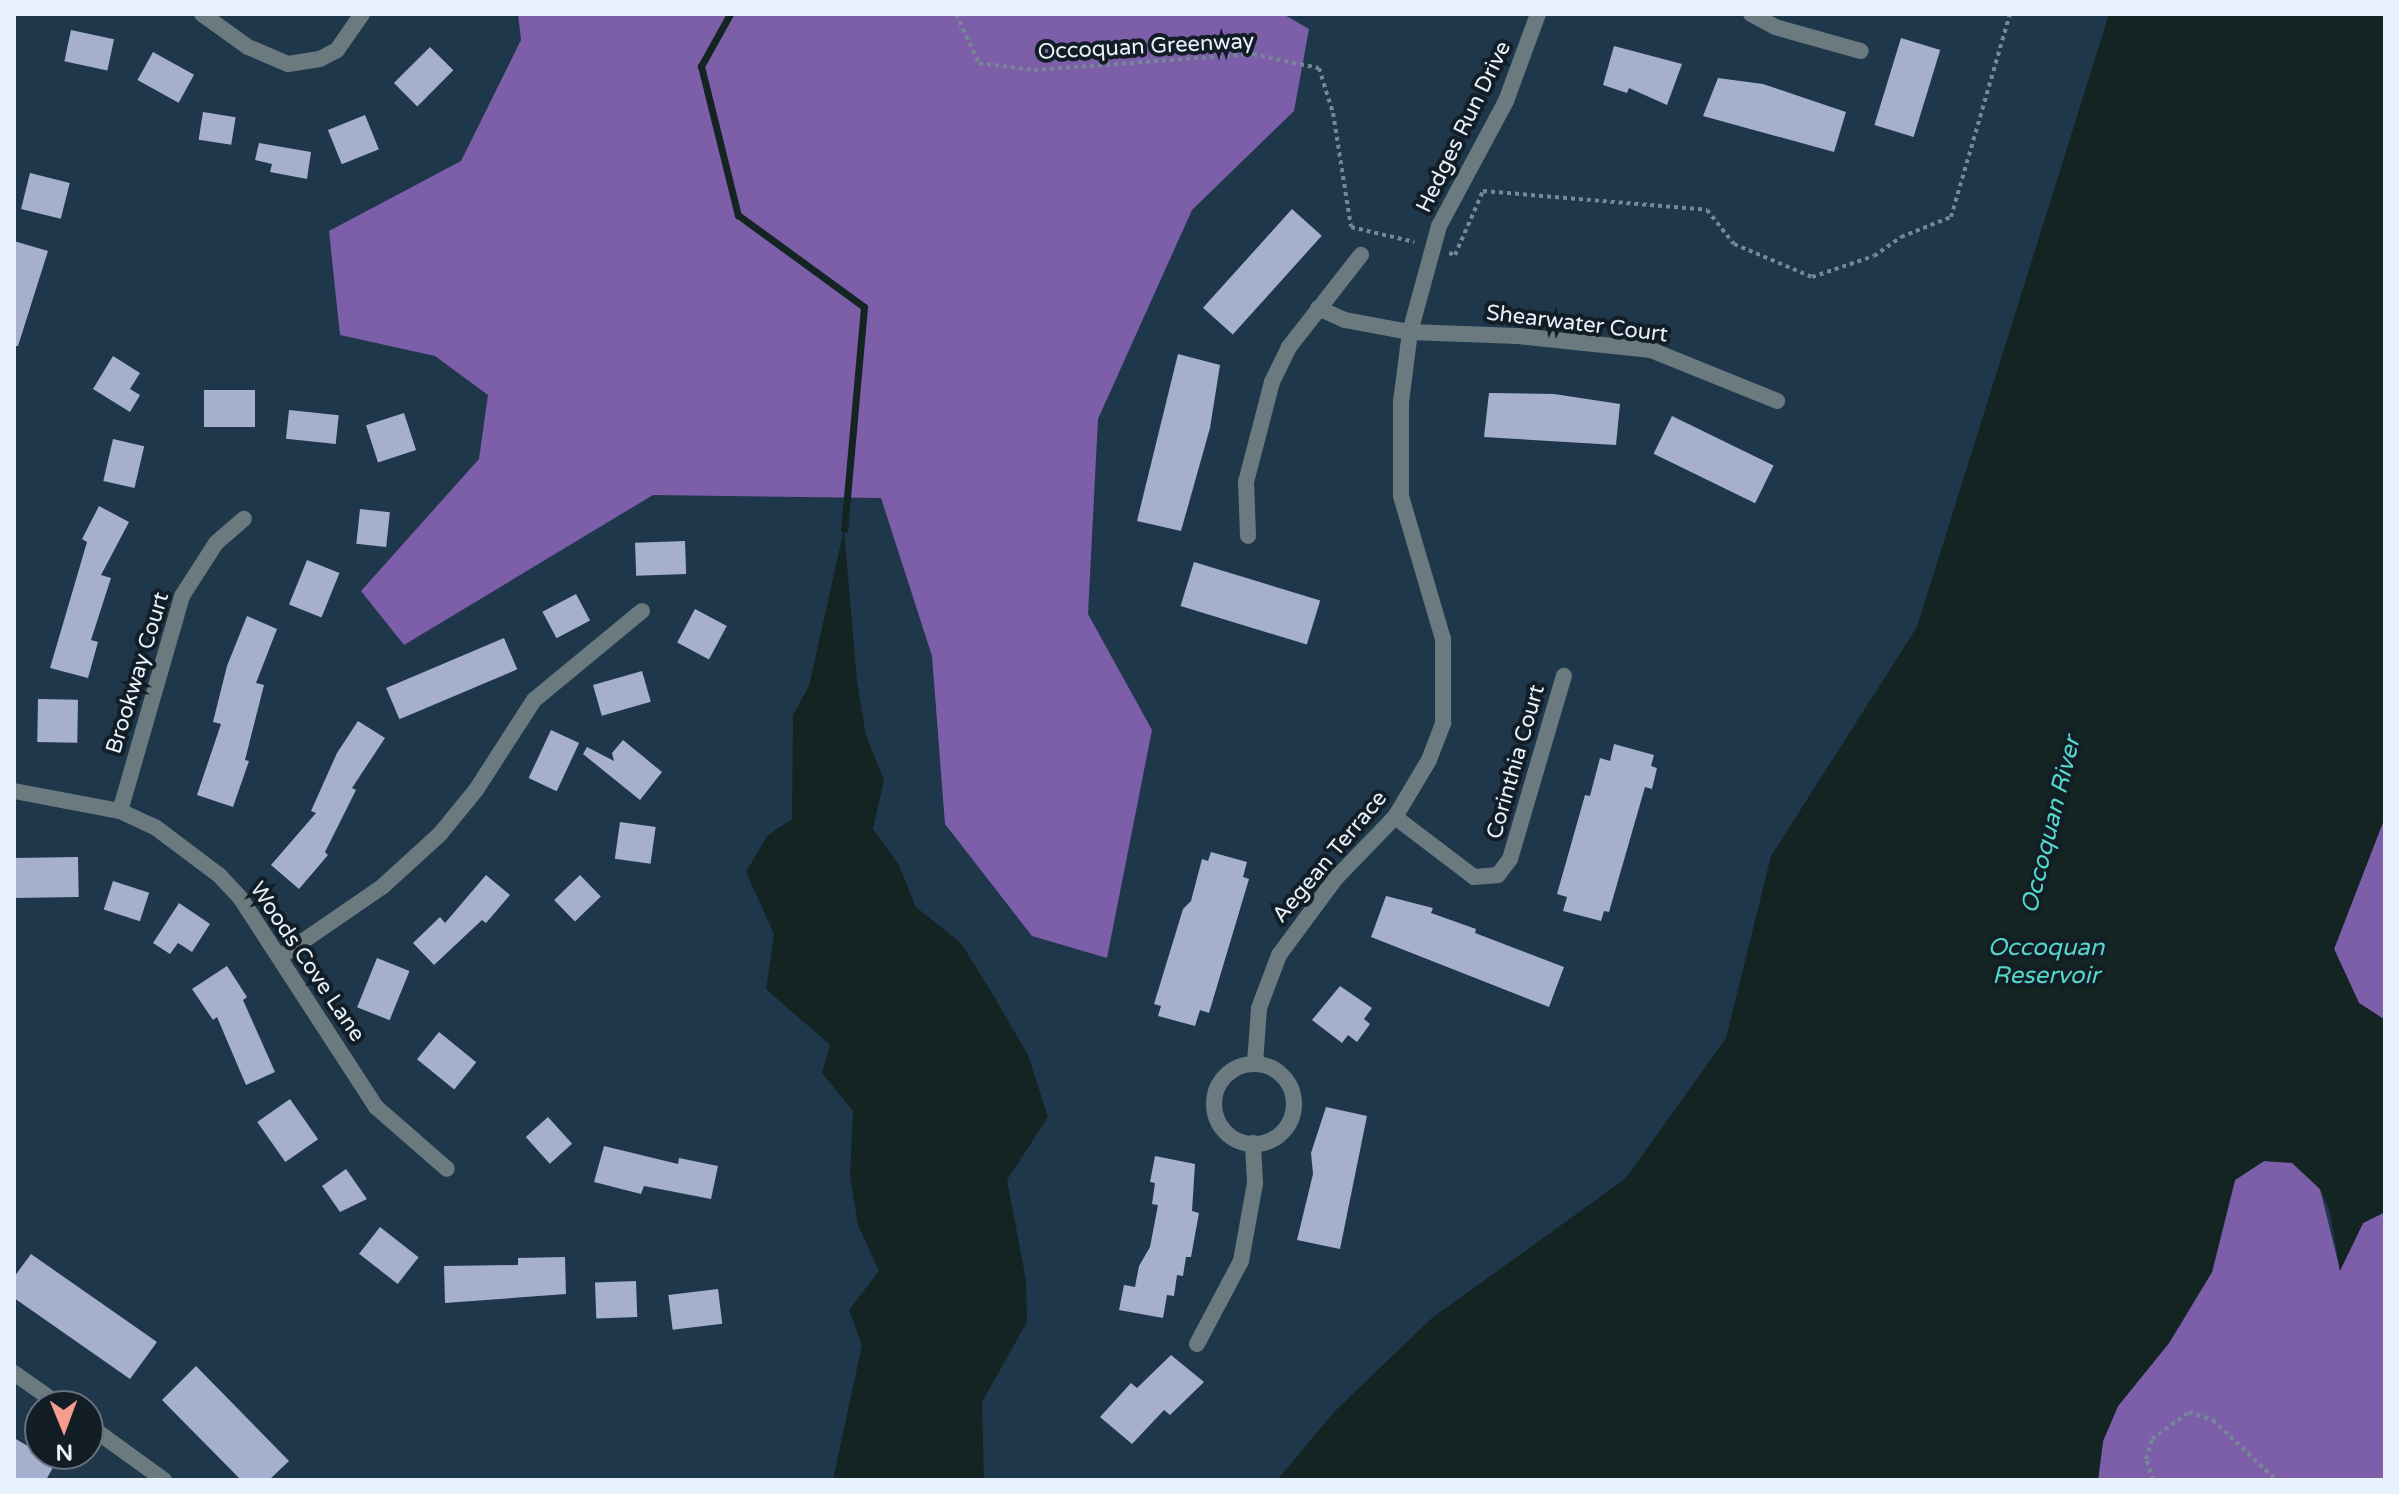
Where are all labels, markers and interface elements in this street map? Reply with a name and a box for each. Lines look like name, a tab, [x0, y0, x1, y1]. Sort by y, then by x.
street label: Occoquan Greenway	[1037, 28, 1255, 66]
street label: Hedges Run Drive	[1411, 37, 1517, 217]
street label: Shearwater Court	[1485, 300, 1669, 348]
street label: Brookway Court	[101, 589, 175, 757]
street label: Corinthia Court	[1481, 682, 1551, 842]
water label: Occoquan River	[2015, 733, 2087, 917]
street label: Aegean Terrace	[1267, 786, 1393, 928]
street label: Woods Cove Lane	[244, 877, 370, 1047]
water label: Occoquan Reservoir	[1988, 934, 2104, 990]
north arrow	[24, 1390, 104, 1470]
text: N	[55, 1439, 73, 1465]

